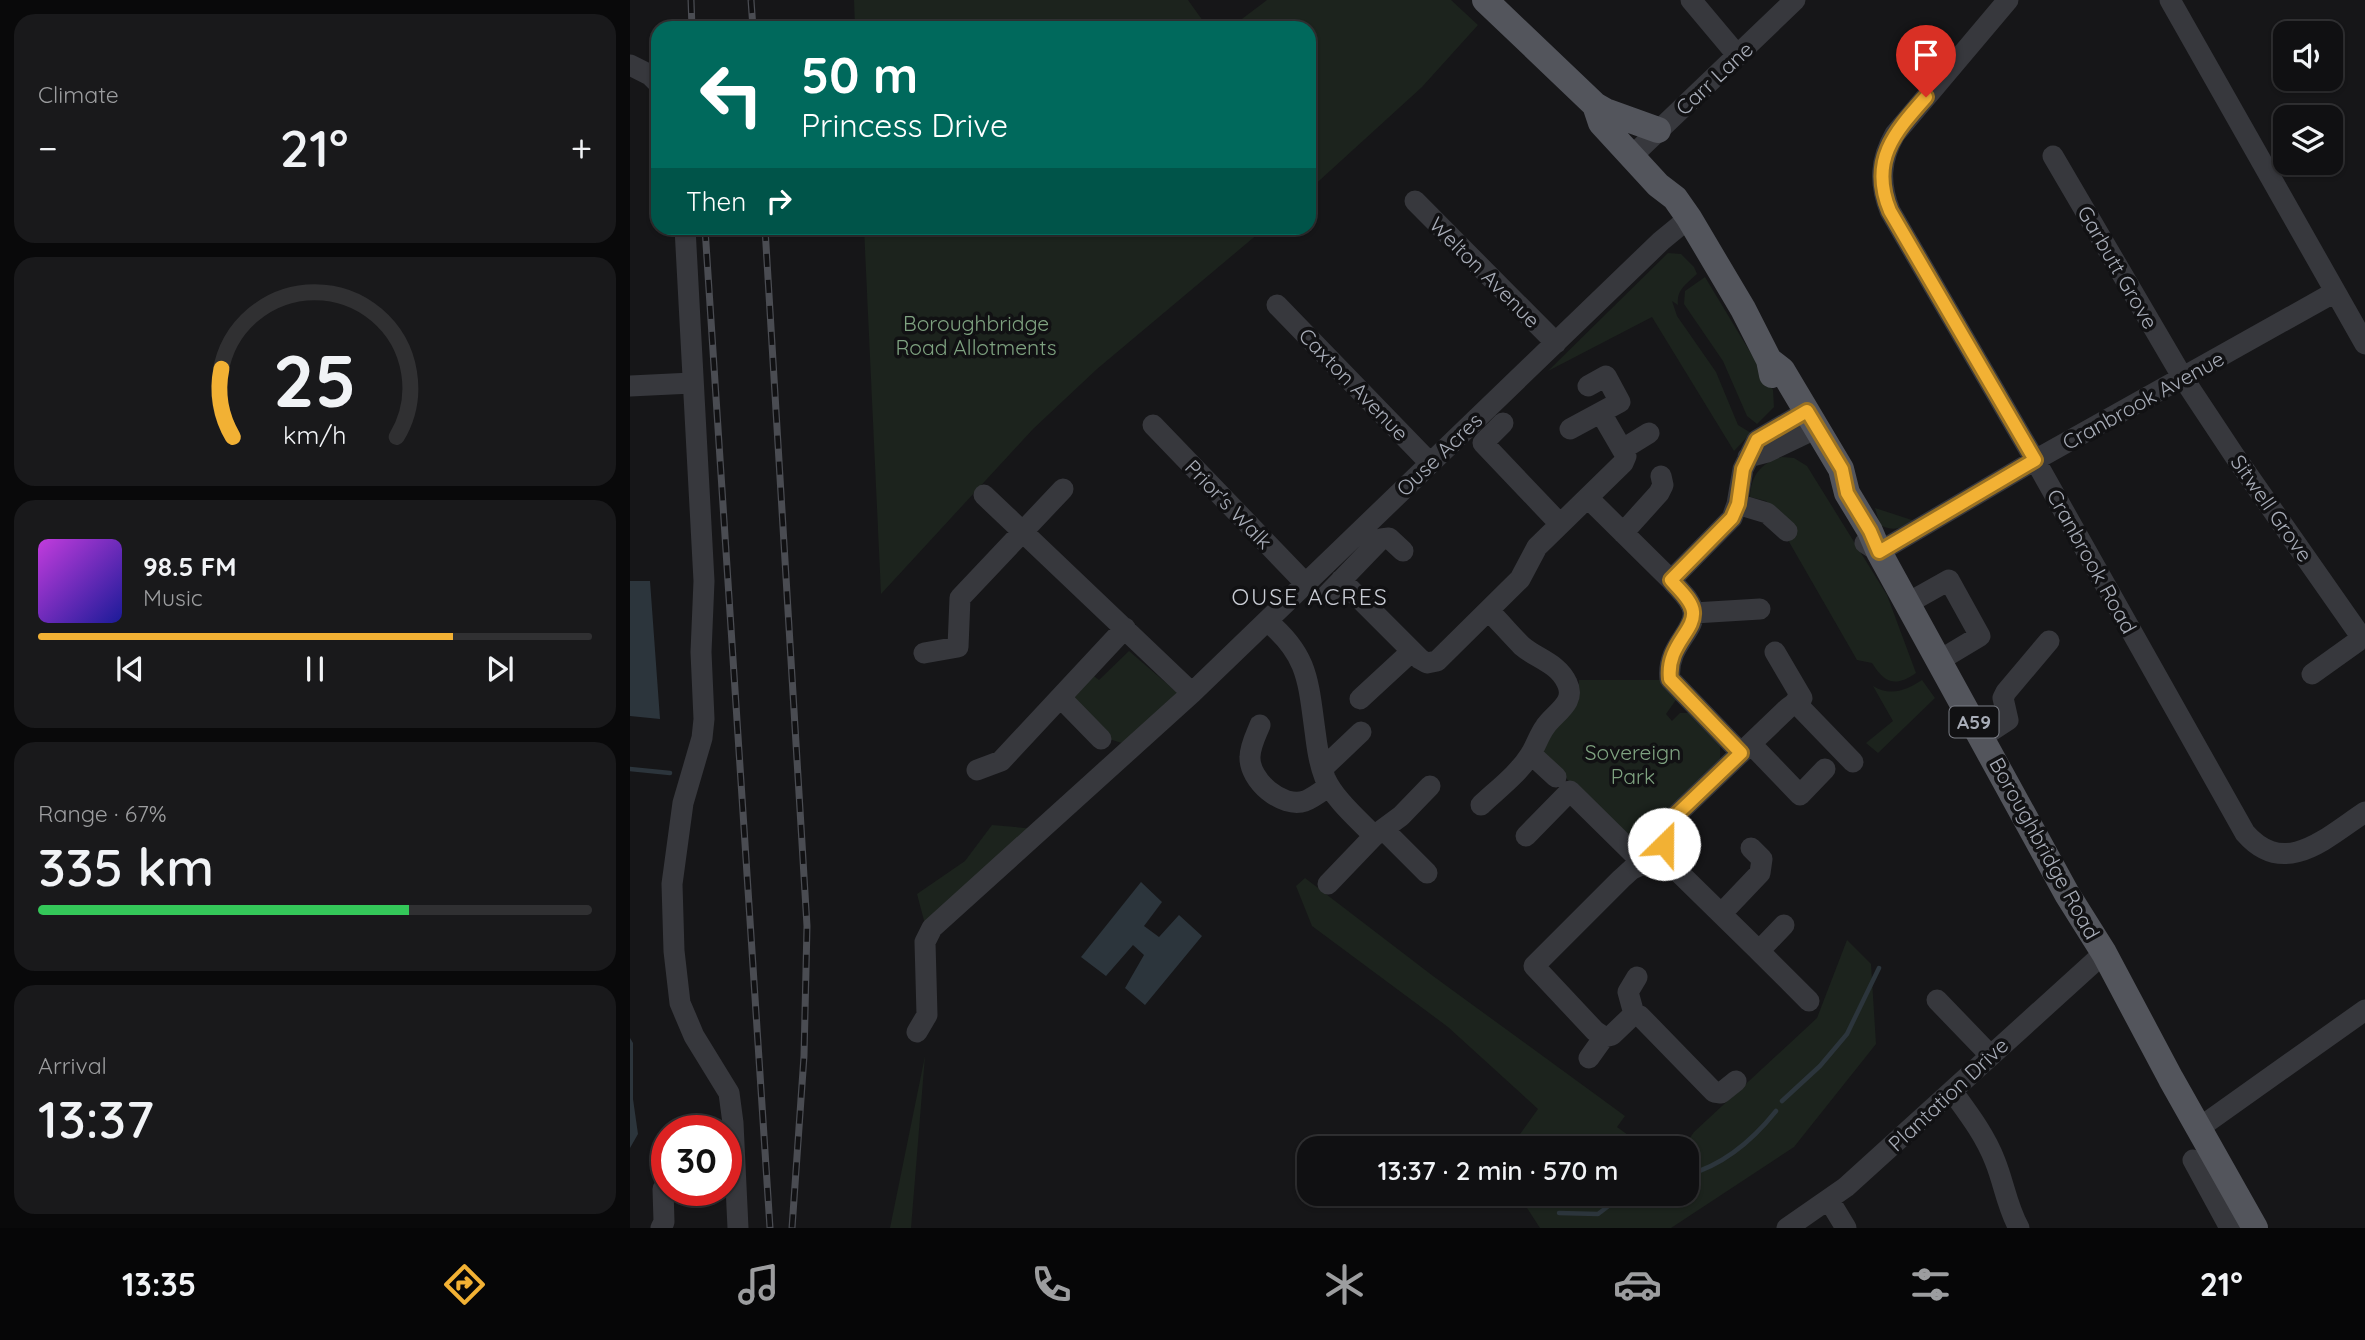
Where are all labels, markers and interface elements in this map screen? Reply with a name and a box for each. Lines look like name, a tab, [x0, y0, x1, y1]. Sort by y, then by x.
map controls	[2273, 21, 2343, 175]
button: sound	[2273, 21, 2343, 91]
pin	[1896, 25, 1956, 97]
street label: Carr Lane	[1670, 36, 1758, 120]
icon: arrive	[1907, 36, 1945, 74]
text: 50 m	[801, 44, 918, 105]
icon: left	[686, 49, 777, 140]
text: Climate	[38, 80, 119, 109]
text: Princess Drive	[801, 105, 1008, 145]
button: layers	[2273, 105, 2343, 175]
text: 21°	[280, 115, 348, 180]
text: −	[38, 124, 58, 172]
text: +	[571, 124, 592, 172]
icon: right	[760, 182, 798, 220]
text: Then	[686, 185, 746, 218]
street label: Garbutt Grove	[2072, 201, 2164, 333]
street label: Welton Avenue	[1424, 211, 1546, 333]
park label: Boroughbridge Road Allotments	[895, 310, 1057, 360]
street label: Caxton Avenue	[1294, 322, 1414, 446]
text: 25	[273, 335, 357, 426]
street label: Cranbrook Avenue	[2058, 345, 2228, 455]
street label: Ouse Acres	[1391, 407, 1487, 501]
text: km/h	[283, 419, 347, 450]
street label: Sitwell Grove	[2226, 449, 2318, 567]
street label: Prior's Walk	[1180, 454, 1278, 554]
street label: Cranbrook Road	[2042, 484, 2142, 638]
text: 98.5 FM	[143, 550, 237, 583]
district label: OUSE ACRES	[1231, 582, 1389, 611]
text: Music	[143, 583, 203, 612]
icon: previous	[111, 650, 149, 688]
icon: pause	[296, 650, 334, 688]
icon: next	[481, 650, 519, 688]
road number: A59	[1950, 706, 1998, 737]
park label: Sovereign Park	[1585, 739, 1681, 789]
street label: Boroughbridge Road	[1984, 753, 2106, 943]
text: Range · 67%	[38, 799, 167, 828]
position arrow	[1627, 807, 1701, 881]
text: 335 km	[38, 834, 214, 899]
street label: Plantation Drive	[1883, 1032, 2013, 1156]
text: Arrival	[38, 1051, 107, 1080]
text: 13:37	[38, 1086, 154, 1151]
speed limit sign: 30	[651, 1115, 742, 1206]
text: 13:37 · 2 min · 570 m	[1378, 1154, 1618, 1187]
icon: directions	[440, 1260, 489, 1309]
icon: music	[734, 1260, 783, 1309]
icon: phone	[1027, 1260, 1076, 1309]
icon: climate	[1320, 1260, 1369, 1309]
icon: car	[1613, 1260, 1662, 1309]
icon: filters	[1906, 1260, 1955, 1309]
text: 13:35	[122, 1264, 196, 1304]
text: 21°	[2200, 1264, 2243, 1304]

